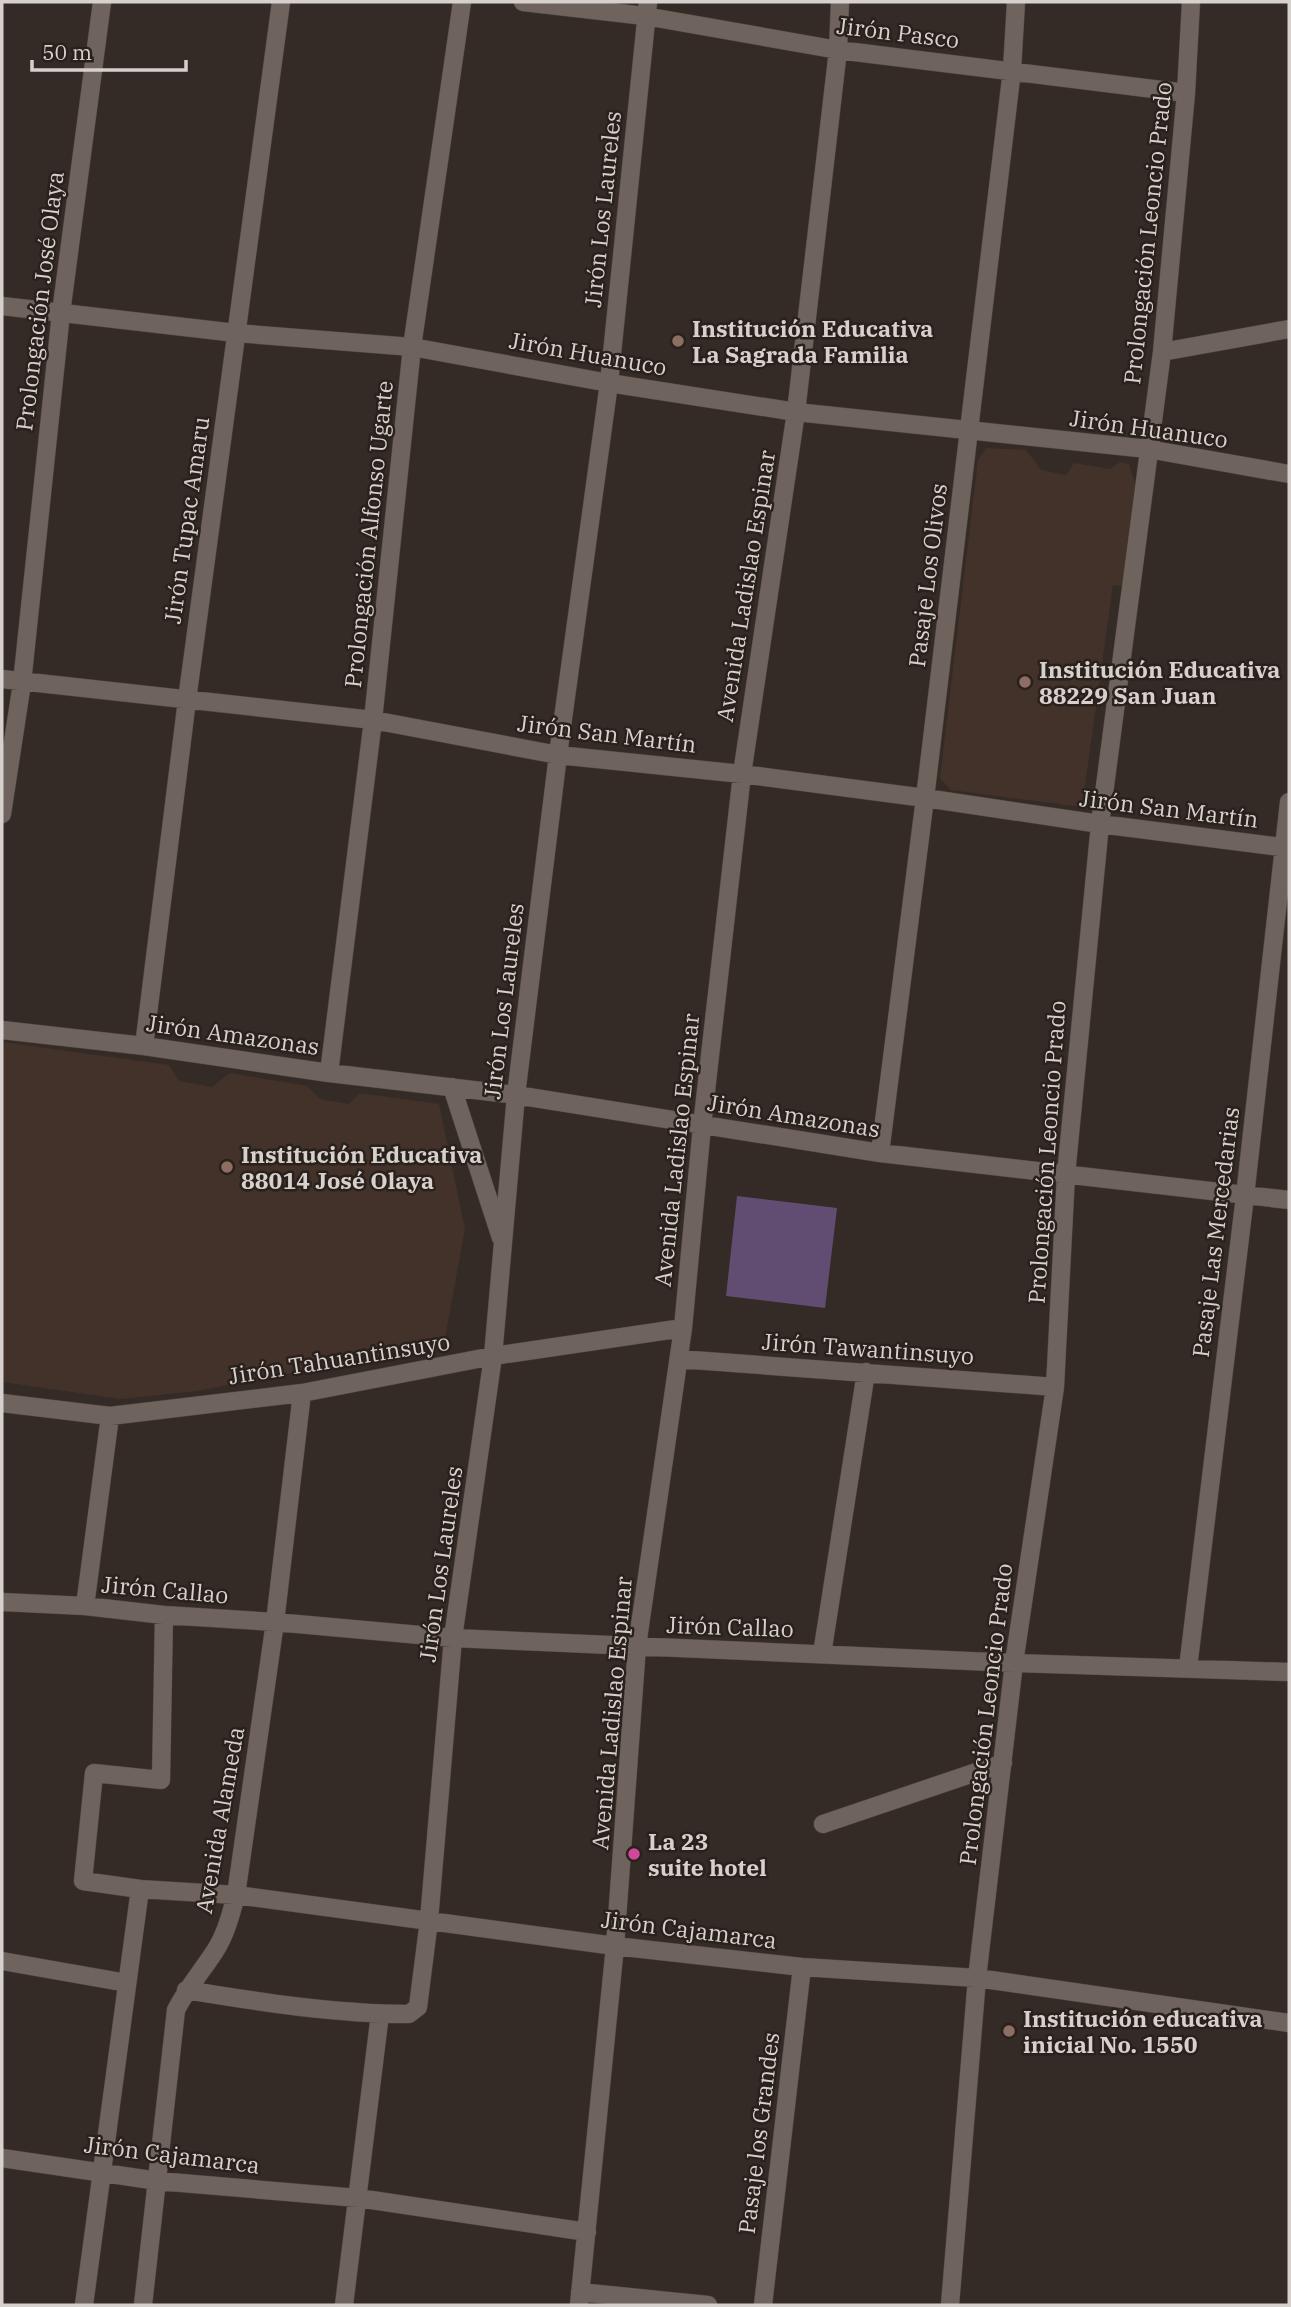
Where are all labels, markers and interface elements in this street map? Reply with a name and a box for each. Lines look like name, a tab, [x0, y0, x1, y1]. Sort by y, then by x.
street label: Jirón Pasco	[835, 10, 961, 54]
scale bar	[32, 28, 186, 72]
text: 50 m	[42, 38, 92, 66]
street label: Prolongación Leoncio Prado	[1116, 80, 1178, 386]
street label: Jirón Los Laureles	[577, 109, 627, 309]
street label: Prolongación José Olaya	[8, 169, 70, 433]
place label: Institución Educativa La Sagrada Familia	[692, 313, 933, 369]
street label: Jirón Huanuco	[507, 324, 669, 382]
marker: Institución Educativa La Sagrada Familia	[670, 333, 686, 349]
street label: Prolongación Alfonso Ugarte	[337, 379, 399, 689]
street label: Jirón Huanuco	[1068, 402, 1230, 454]
street label: Jirón Tupac Amaru	[157, 414, 215, 626]
street label: Avenida Ladislao Espinar	[709, 448, 781, 724]
street label: Pasaje Los Olivos	[901, 481, 953, 669]
place label: Institución Educativa 88229 San Juan	[1039, 654, 1280, 710]
marker: Institución Educativa 88229 San Juan	[1017, 674, 1033, 690]
street label: Jirón San Martín	[516, 707, 698, 759]
street label: Jirón San Martín	[1078, 782, 1260, 834]
street label: Jirón Los Laureles	[476, 901, 530, 1101]
street label: Prolongación Leoncio Prado	[1020, 999, 1072, 1305]
street label: Jirón Amazonas	[145, 1007, 321, 1061]
street label: Avenida Ladislao Espinar	[647, 1012, 705, 1288]
street label: Jirón Amazonas	[706, 1087, 882, 1143]
street label: Pasaje Las Mercedarias	[1185, 1105, 1245, 1359]
place label: Institución Educativa 88014 José Olaya	[241, 1139, 482, 1195]
marker: Institución Educativa 88014 José Olaya	[219, 1159, 235, 1175]
street label: Jirón Tahuantinsuyo	[226, 1326, 452, 1390]
street label: Jirón Tawantinsuyo	[761, 1326, 975, 1370]
street label: Jirón Los Laureles	[411, 1464, 469, 1664]
street label: Prolongación Leoncio Prado	[952, 1561, 1018, 1867]
street label: Jirón Callao	[100, 1568, 230, 1610]
street label: Avenida Ladislao Espinar	[584, 1575, 638, 1851]
street label: Jirón Callao	[666, 1609, 794, 1643]
street label: Avenida Alameda	[188, 1724, 250, 1916]
place label: La 23 suite hotel	[648, 1826, 767, 1882]
marker: La 23 suite hotel	[626, 1846, 642, 1862]
street label: Jirón Cajamarca	[599, 1903, 779, 1955]
place label: Institución educativa inicial No. 1550	[1023, 2003, 1263, 2059]
marker: Institución educativa inicial No. 1550	[1001, 2023, 1017, 2039]
street label: Pasaje los Grandes	[731, 2030, 785, 2236]
street label: Jirón Cajamarca	[82, 2128, 262, 2180]

